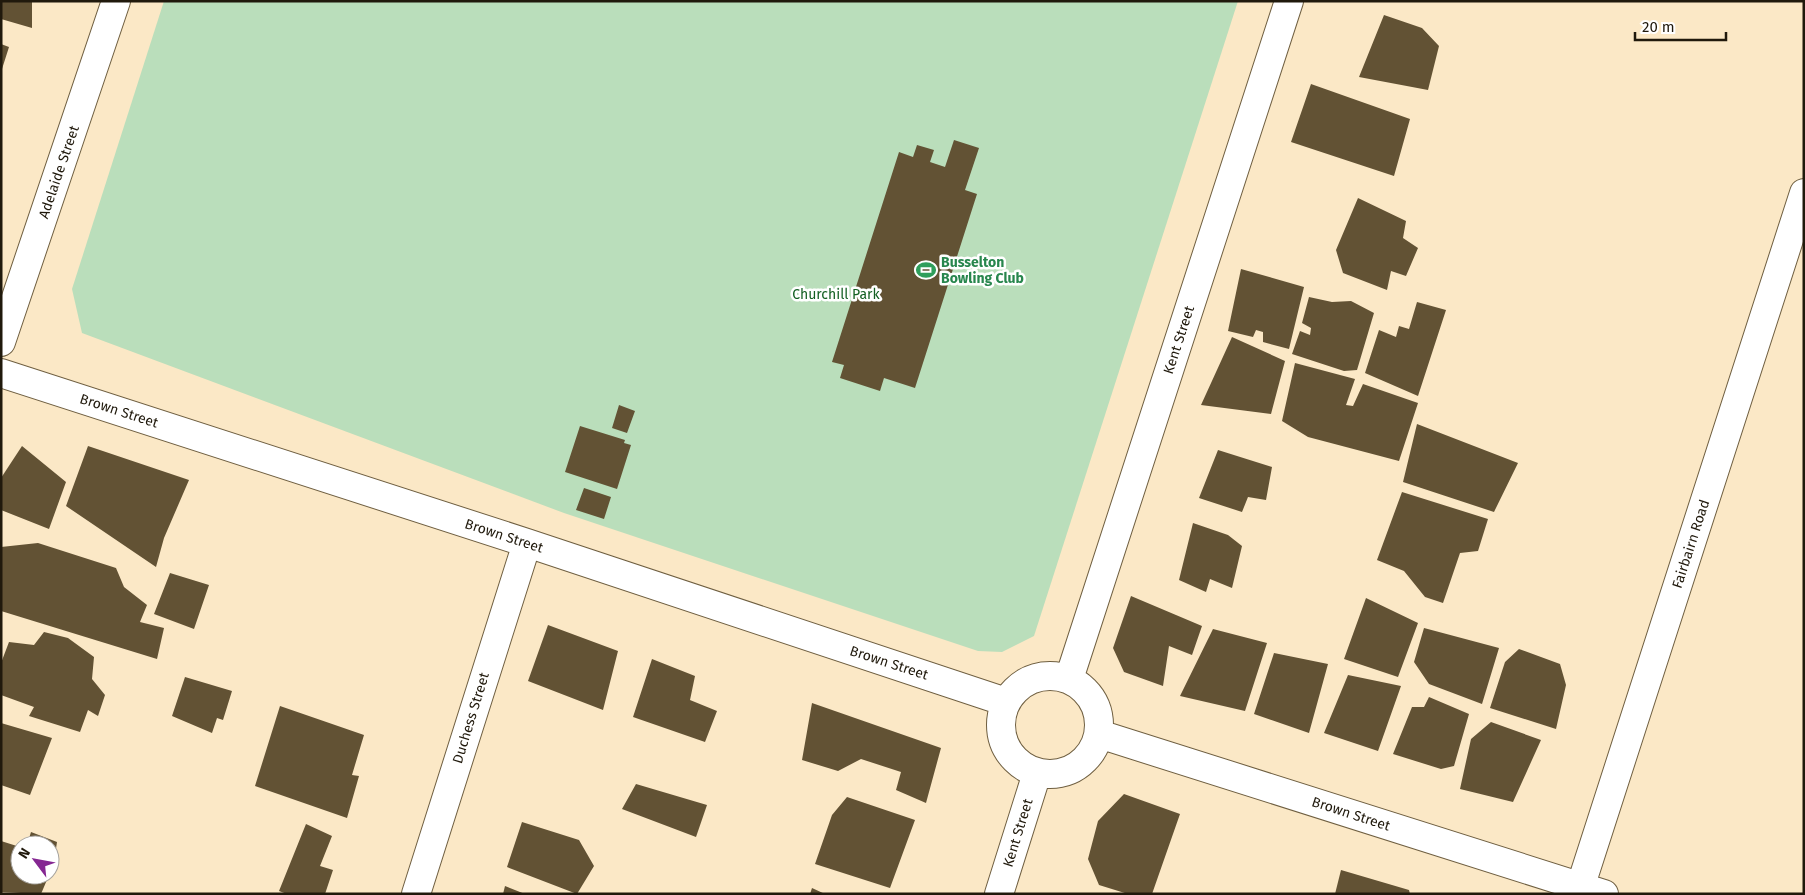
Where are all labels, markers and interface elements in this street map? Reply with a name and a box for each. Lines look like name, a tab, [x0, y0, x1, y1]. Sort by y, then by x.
scale bar	[1635, 10, 1726, 42]
text: 20 m	[1642, 18, 1675, 36]
street label: Adelaide Street	[35, 122, 83, 221]
place label: Busselton Bowling Club	[941, 254, 1024, 287]
sports icon: Busselton Bowling Club	[915, 259, 937, 281]
park label: Churchill Park	[792, 286, 880, 303]
street label: Kent Street	[1160, 303, 1198, 376]
street label: Brown Street	[78, 390, 161, 432]
street label: Fairbairn Road	[1669, 497, 1713, 591]
street label: Brown Street	[463, 515, 546, 557]
street label: Brown Street	[848, 642, 931, 684]
street label: Duchess Street	[449, 670, 493, 766]
street label: Brown Street	[1310, 793, 1393, 835]
street label: Kent Street	[1000, 796, 1037, 869]
north arrow	[10, 835, 60, 885]
text: N	[15, 845, 34, 862]

